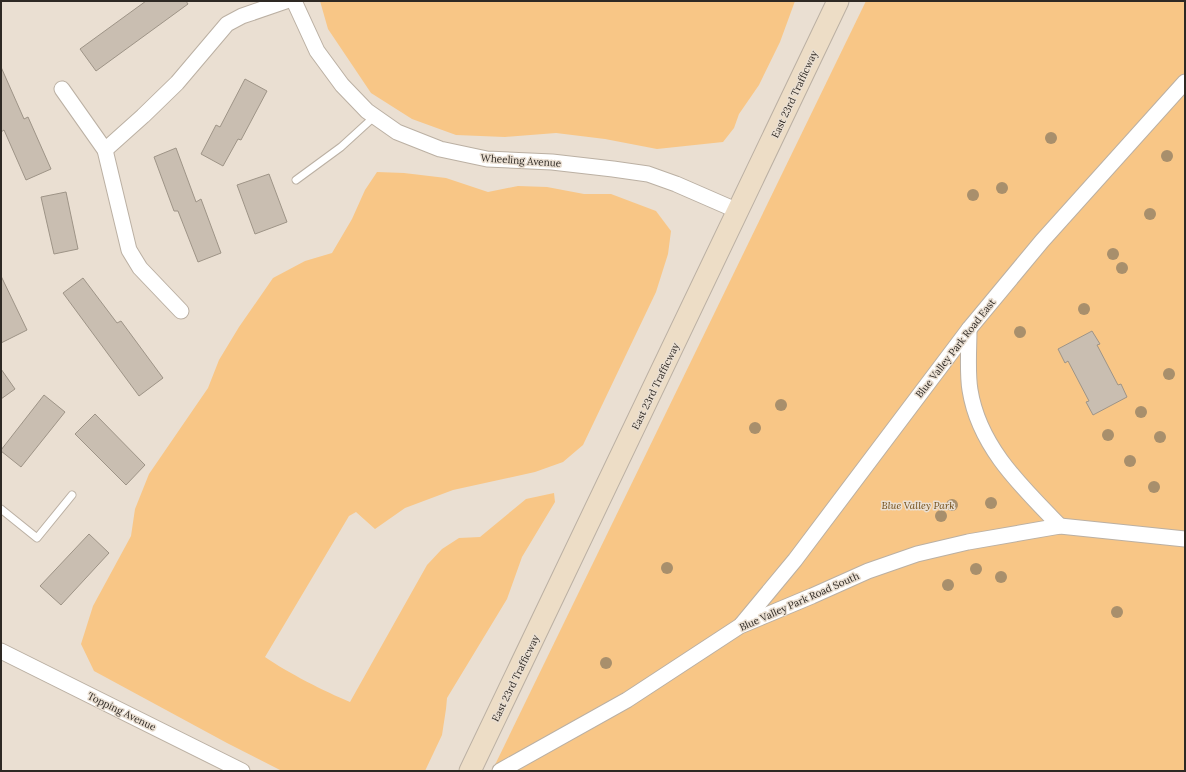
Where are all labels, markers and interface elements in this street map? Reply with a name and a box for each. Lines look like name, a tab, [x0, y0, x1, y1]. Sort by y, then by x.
street label: East 23rd Trafficway	[768, 48, 821, 140]
street label: Wheeling Avenue	[480, 151, 562, 170]
street label: Blue Valley Park Road East	[913, 296, 998, 400]
street label: East 23rd Trafficway	[629, 340, 682, 432]
park label: Blue Valley Park	[882, 499, 954, 512]
street label: Blue Valley Park Road South	[737, 569, 861, 634]
street label: East 23rd Trafficway	[489, 632, 542, 724]
street label: Topping Avenue	[85, 689, 159, 734]

